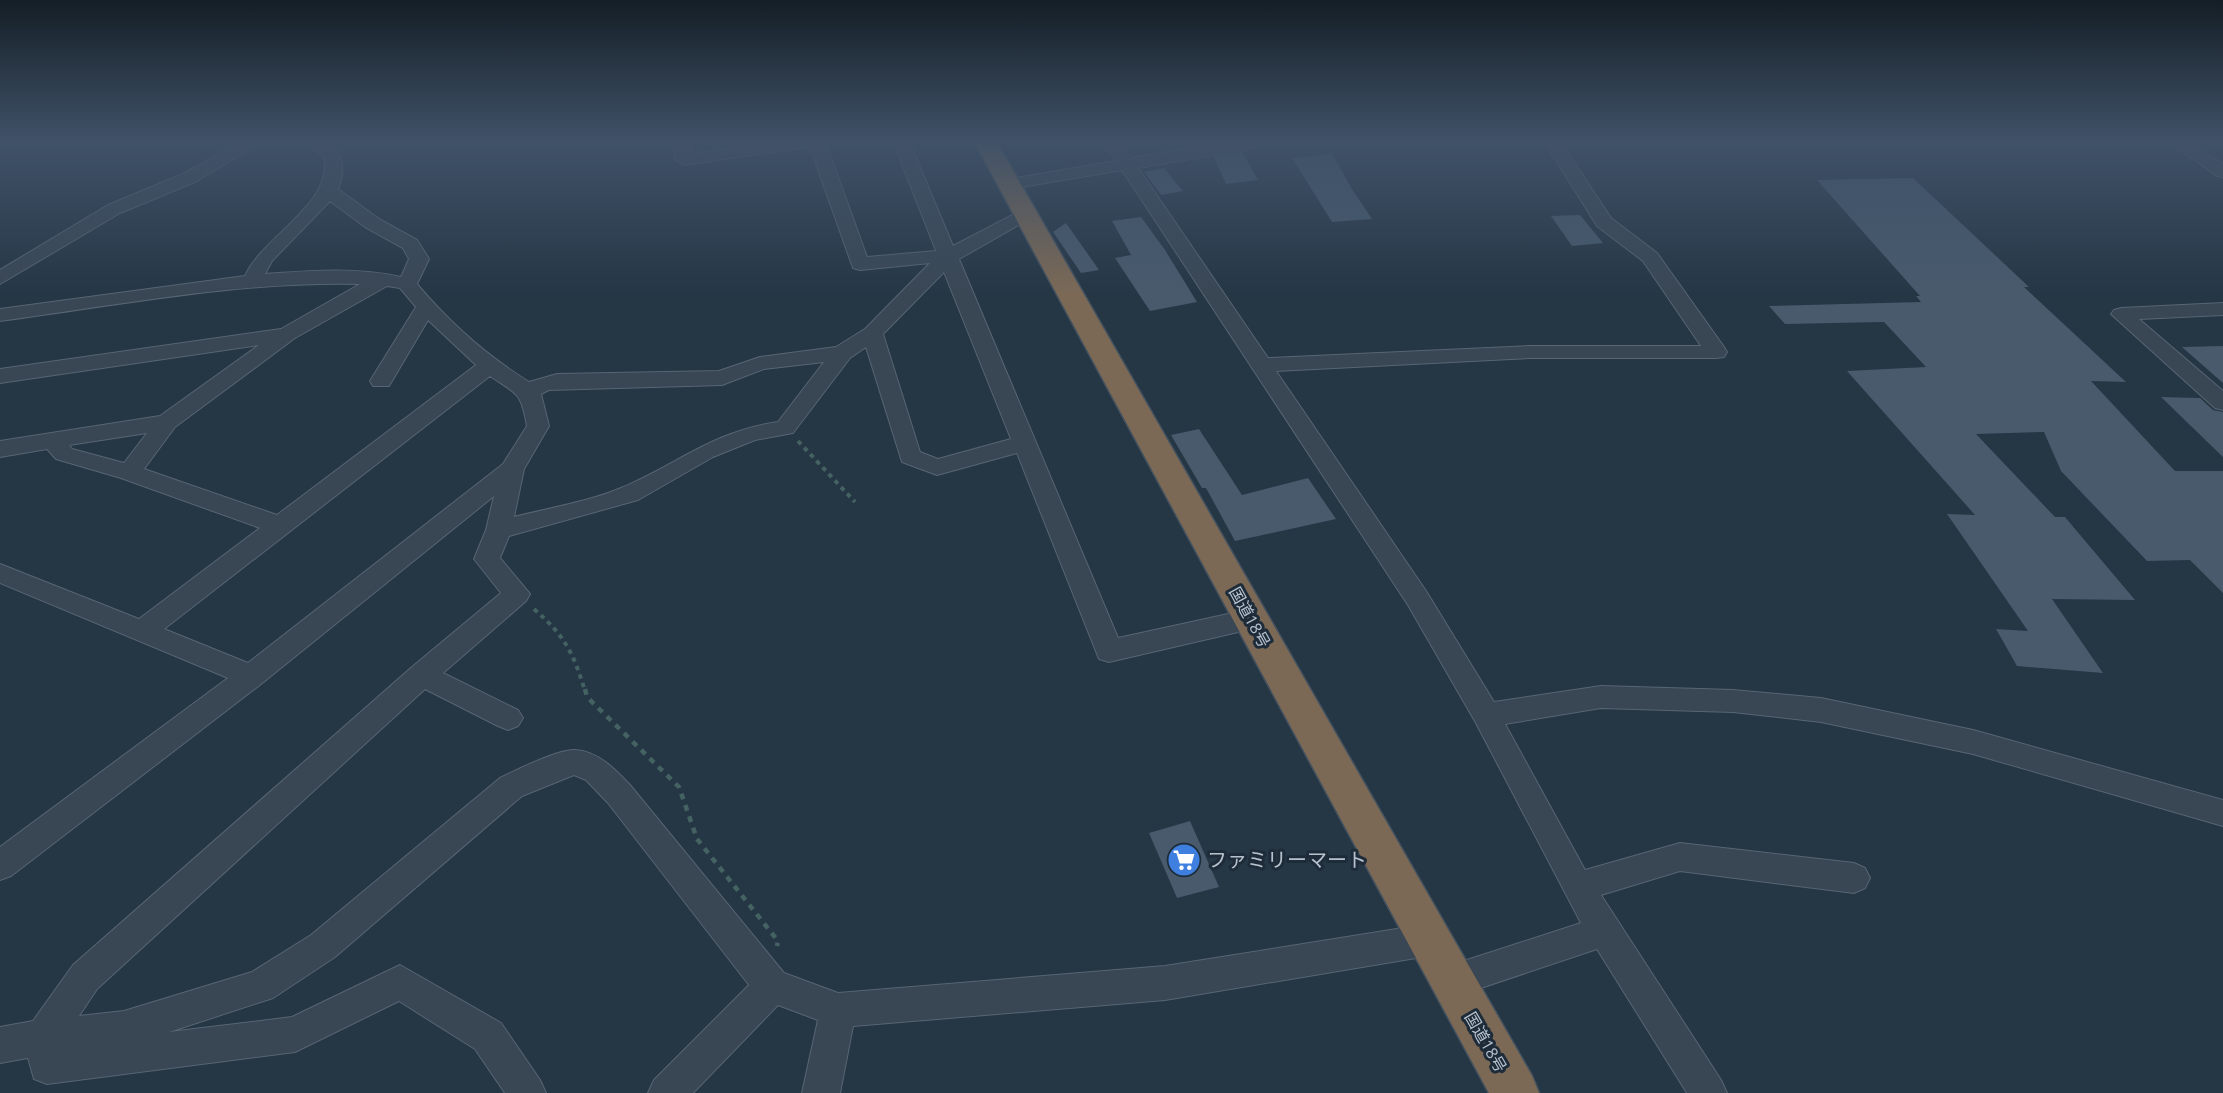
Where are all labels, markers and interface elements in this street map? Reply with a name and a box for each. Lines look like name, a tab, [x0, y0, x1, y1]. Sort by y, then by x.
street label: 国道18号	[1224, 583, 1276, 651]
supermarket icon: ファミリーマート	[1166, 842, 1202, 878]
place label: ファミリーマート	[1207, 846, 1367, 873]
street label: 国道18号	[1460, 1008, 1512, 1076]

